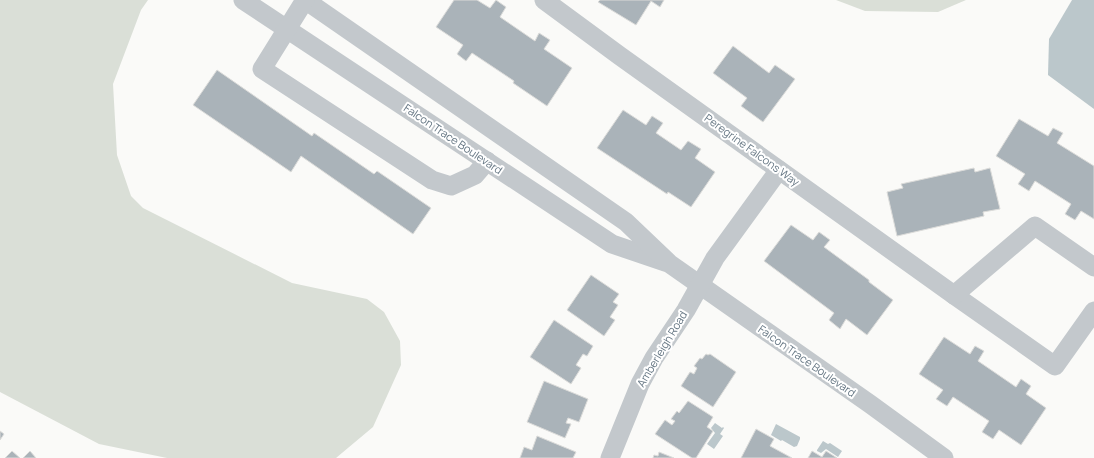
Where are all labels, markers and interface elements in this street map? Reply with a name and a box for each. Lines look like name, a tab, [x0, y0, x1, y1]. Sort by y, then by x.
street label: Falcon Trace Boulevard	[401, 100, 506, 177]
street label: Peregrine Falcons Way	[702, 110, 803, 189]
street label: Amberleigh Road	[633, 308, 690, 390]
street label: Falcon Trace Boulevard	[756, 321, 859, 400]

